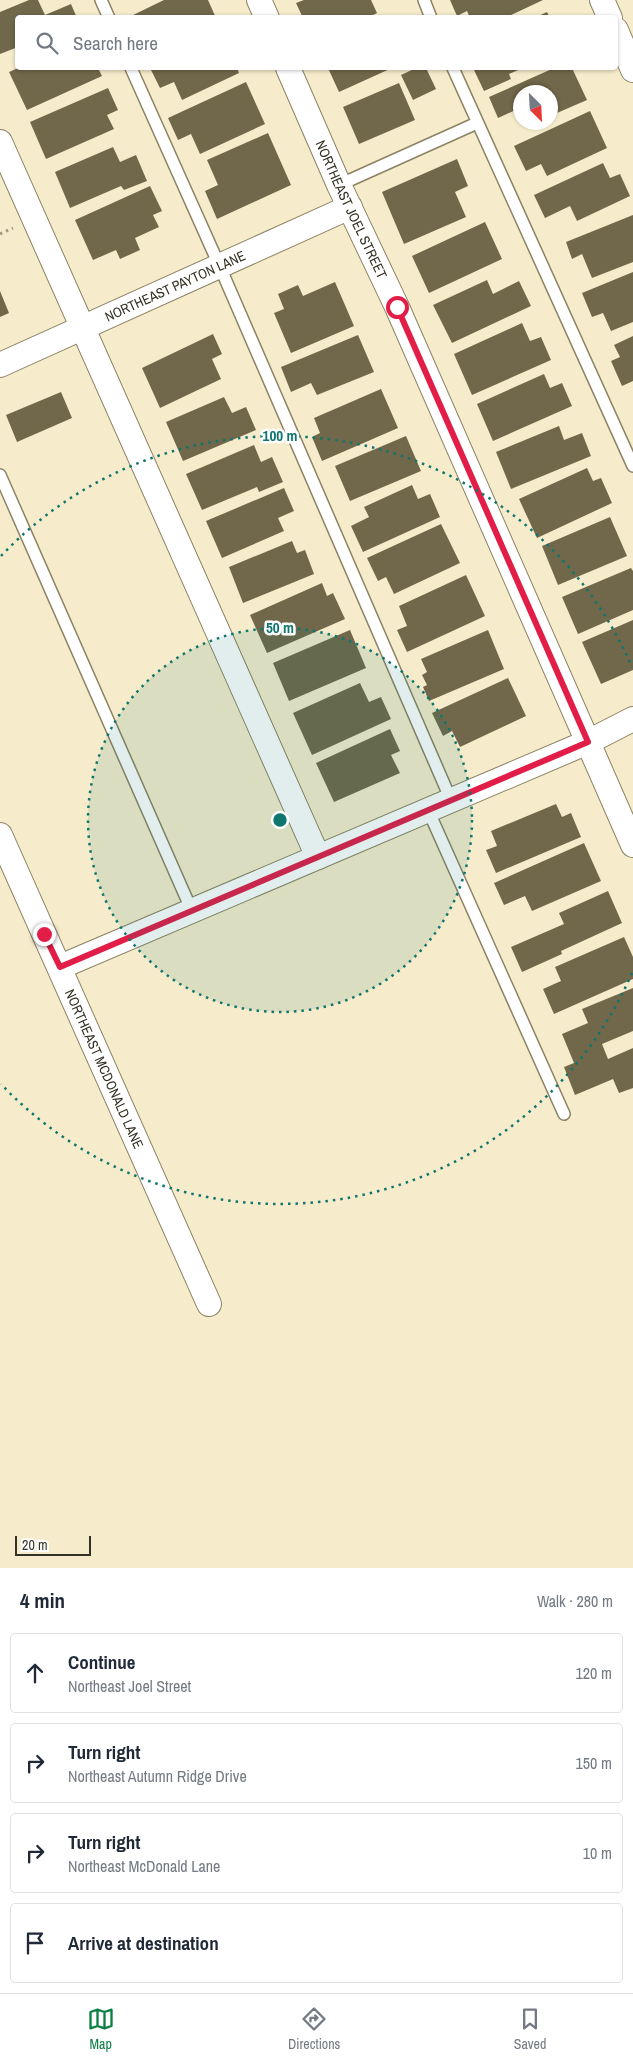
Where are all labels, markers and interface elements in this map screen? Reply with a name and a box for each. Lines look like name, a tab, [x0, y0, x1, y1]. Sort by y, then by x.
search box	[15, 15, 618, 70]
icon: search	[33, 29, 61, 57]
text: Search here	[73, 30, 158, 56]
north arrow	[513, 85, 558, 130]
street label: NORTHEAST JOEL STREET	[312, 137, 391, 282]
street label: NORTHEAST PAYTON LANE	[102, 246, 248, 326]
route start	[386, 296, 409, 319]
text: 100 m	[263, 425, 297, 446]
text: 50 m	[266, 617, 294, 638]
centre of rings	[271, 811, 289, 829]
route end	[33, 923, 56, 946]
street label: NORTHEAST MCDONALD LANE	[61, 986, 148, 1151]
scale bar	[15, 1533, 91, 1556]
text: 20 m	[22, 1536, 48, 1554]
text: 4 min	[20, 1586, 65, 1615]
text: Walk · 280 m	[537, 1590, 613, 1612]
text: Continue	[68, 1649, 136, 1675]
icon: ahead	[21, 1659, 49, 1687]
text: 120 m	[576, 1662, 612, 1684]
text: Northeast Joel Street	[68, 1675, 191, 1697]
text: Turn right	[68, 1739, 140, 1765]
icon: right	[21, 1749, 49, 1777]
text: 150 m	[576, 1752, 612, 1774]
text: Northeast Autumn Ridge Drive	[68, 1765, 247, 1787]
text: Turn right	[68, 1829, 140, 1855]
icon: right	[21, 1839, 49, 1867]
text: 10 m	[583, 1842, 612, 1864]
text: Northeast McDonald Lane	[68, 1855, 220, 1877]
icon: arrive	[21, 1929, 49, 1957]
text: Arrive at destination	[68, 1930, 219, 1956]
tab: Map	[87, 2005, 115, 2053]
tab: Directions	[288, 2005, 340, 2053]
tab: Saved	[514, 2005, 546, 2053]

